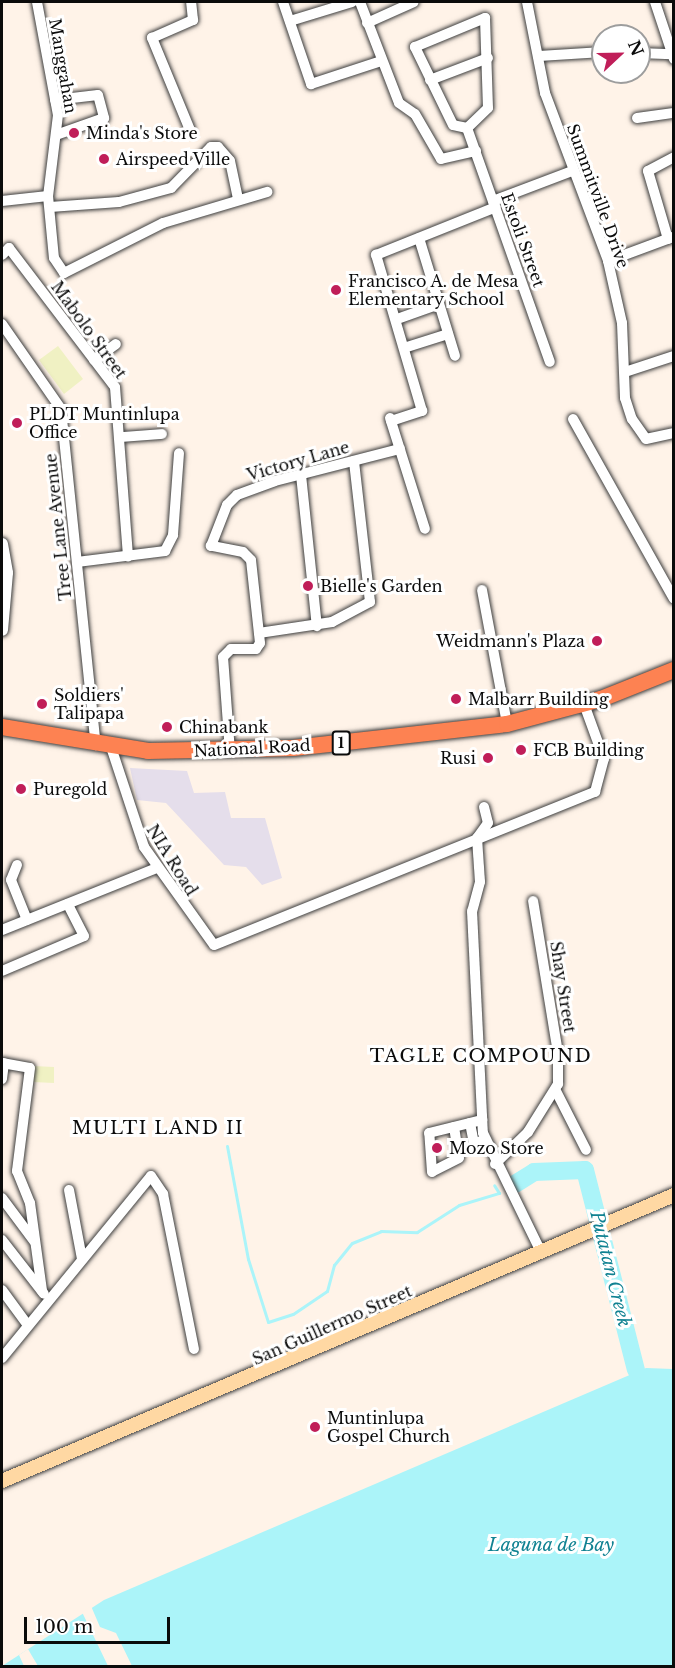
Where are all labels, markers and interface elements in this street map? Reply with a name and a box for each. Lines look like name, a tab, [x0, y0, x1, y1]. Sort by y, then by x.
street label: Manggahan	[45, 17, 81, 115]
north arrow	[591, 24, 651, 84]
text: N	[624, 37, 648, 59]
street label: Summitville Drive	[563, 121, 633, 271]
place label: Minda's Store	[86, 123, 198, 143]
marker: Minda's Store	[67, 126, 81, 140]
place label: Airspeed Ville	[116, 149, 231, 169]
marker: Airspeed Ville	[97, 152, 111, 166]
street label: Estoli Street	[497, 190, 549, 290]
place label: Francisco A. de Mesa Elementary School	[348, 271, 519, 309]
street label: Mabolo Street	[47, 278, 131, 382]
marker: Francisco A. de Mesa Elementary School	[329, 283, 343, 297]
place label: PLDT Muntinlupa Office	[29, 404, 180, 442]
marker: PLDT Muntinlupa Office	[10, 416, 24, 430]
street label: Victory Lane	[244, 437, 352, 485]
street label: Tree Lane Avenue	[41, 452, 75, 602]
place label: Bielle's Garden	[320, 576, 443, 596]
marker: Bielle's Garden	[301, 579, 315, 593]
place label: Weidmann's Plaza	[436, 631, 585, 651]
marker: Weidmann's Plaza	[590, 634, 604, 648]
place label: Soldiers' Talipapa	[54, 685, 124, 723]
place label: Malbarr Building	[468, 689, 609, 709]
marker: Malbarr Building	[449, 692, 463, 706]
marker: Soldiers' Talipapa	[35, 697, 49, 711]
place label: Chinabank	[179, 717, 268, 737]
marker: Chinabank	[160, 720, 174, 734]
road number: 1	[330, 731, 352, 755]
street label: National Road	[193, 735, 311, 761]
place label: FCB Building	[533, 740, 644, 760]
marker: FCB Building	[514, 743, 528, 757]
place label: Rusi	[440, 748, 476, 768]
marker: Rusi	[481, 751, 495, 765]
place label: Puregold	[33, 779, 107, 799]
marker: Puregold	[14, 782, 28, 796]
street label: NIA Road	[143, 821, 201, 899]
street label: Shay Street	[546, 940, 580, 1034]
district label: TAGLE COMPOUND	[370, 1045, 592, 1067]
district label: MULTI LAND II	[72, 1117, 244, 1139]
place label: Mozo Store	[449, 1138, 544, 1158]
marker: Mozo Store	[430, 1141, 444, 1155]
water label: Putatan Creek	[585, 1208, 635, 1330]
street label: San Guillermo Street	[249, 1281, 415, 1369]
place label: Muntinlupa Gospel Church	[327, 1408, 450, 1446]
marker: Muntinlupa Gospel Church	[308, 1420, 322, 1434]
water label: Laguna de Bay	[488, 1534, 614, 1556]
scale bar	[27, 1605, 172, 1643]
text: 100 m	[35, 1616, 93, 1638]

